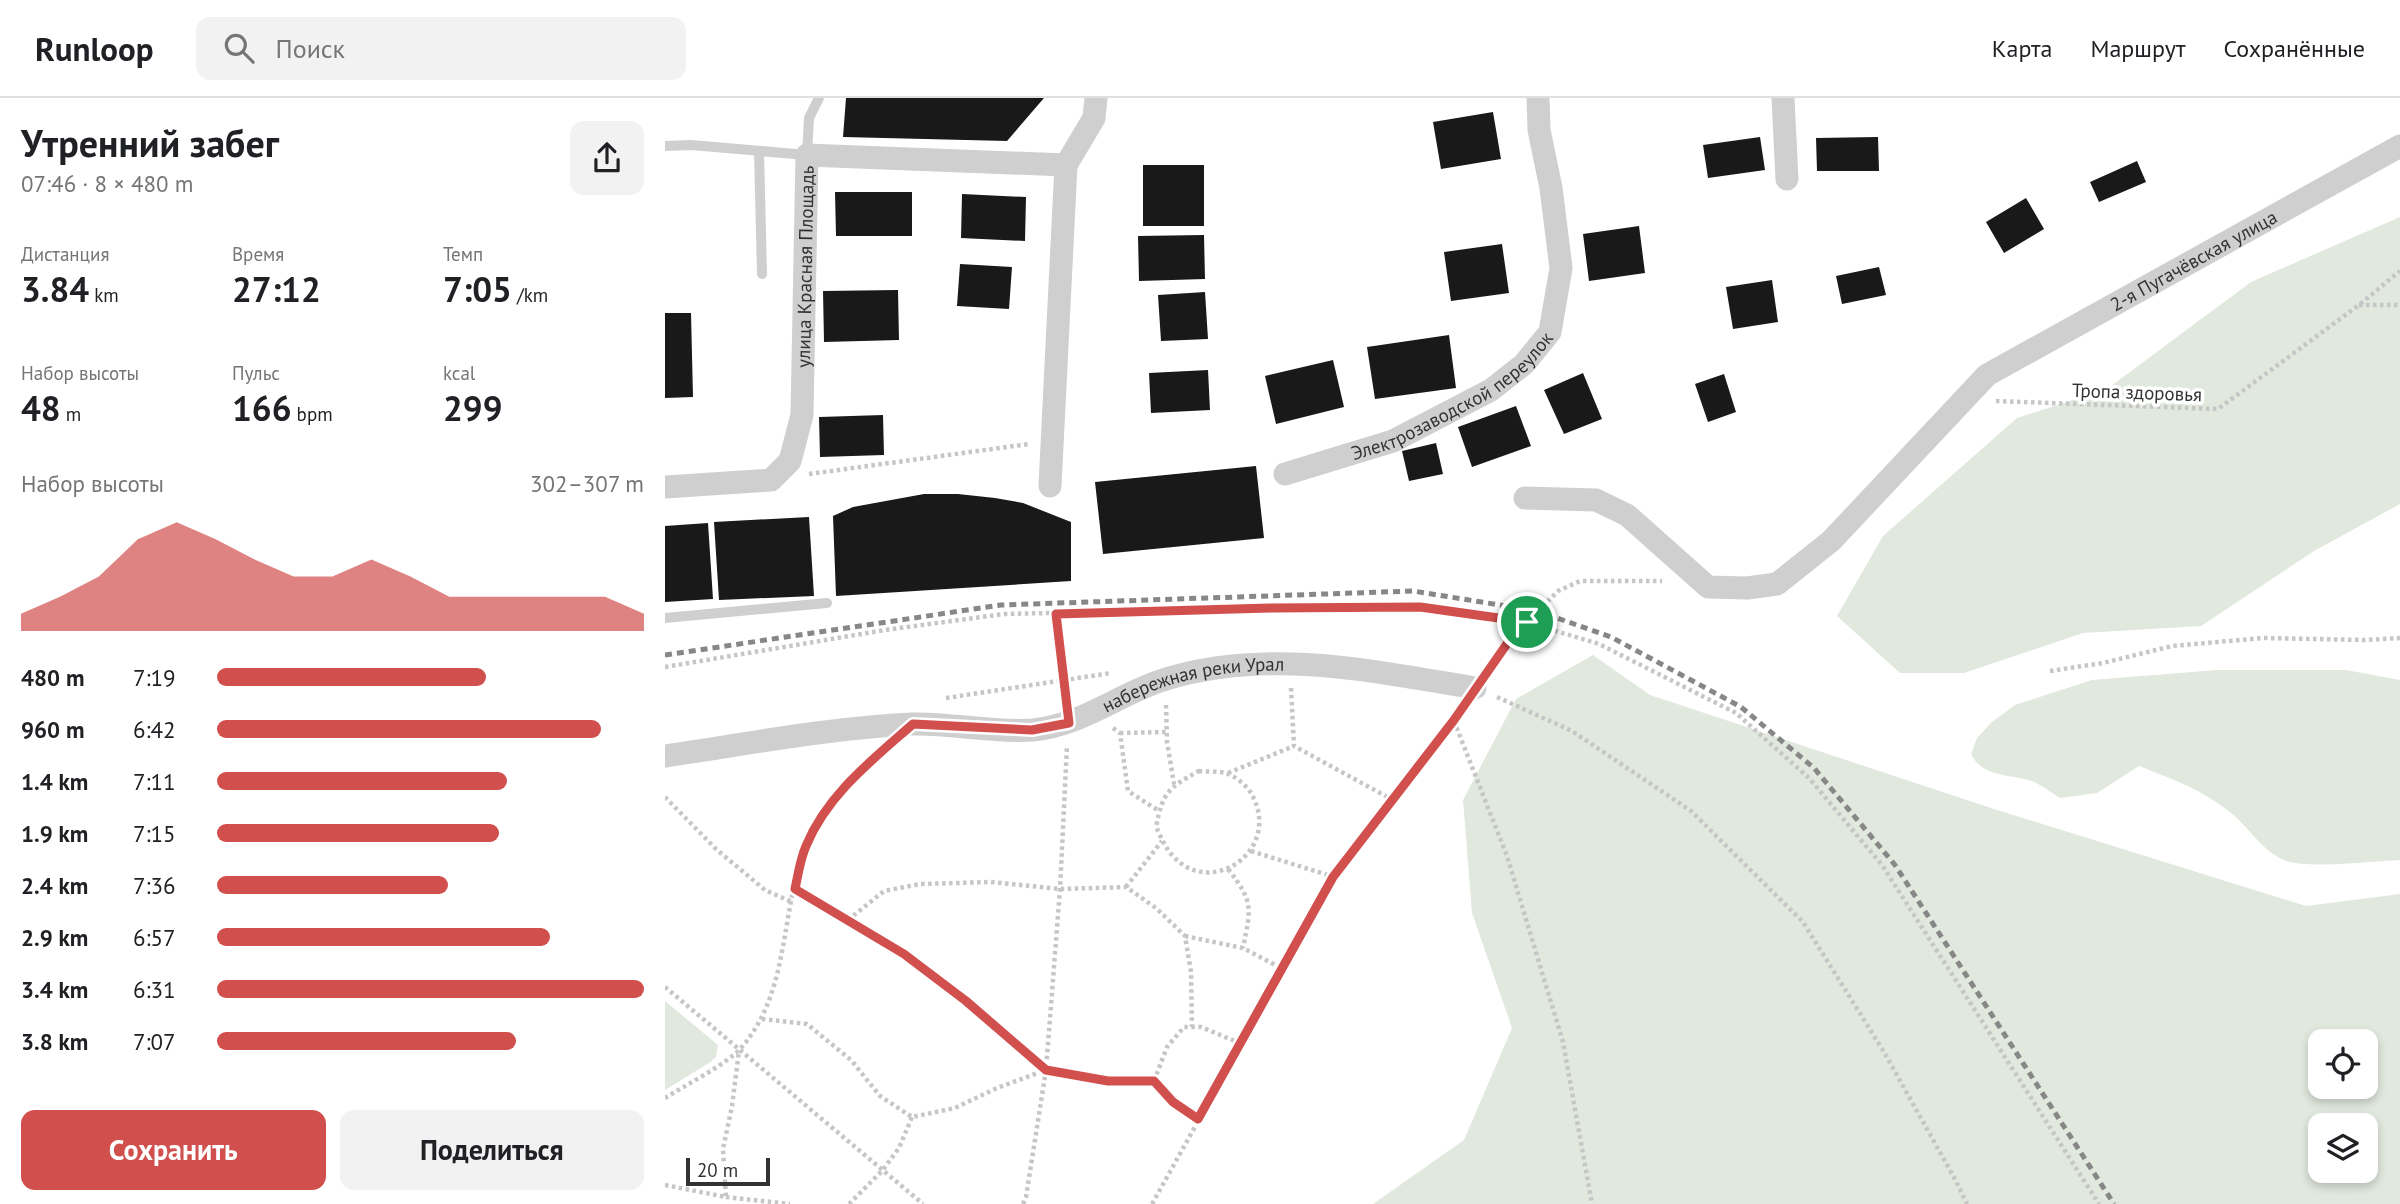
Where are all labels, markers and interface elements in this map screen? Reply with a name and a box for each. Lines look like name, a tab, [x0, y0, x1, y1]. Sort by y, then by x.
search box	[196, 17, 686, 80]
text: Runloop	[35, 27, 154, 70]
icon: search	[220, 29, 258, 67]
text: Поиск	[276, 32, 345, 65]
text: Карта	[1992, 33, 2052, 64]
text: Маршрут	[2090, 33, 2185, 64]
text: Сохранённые	[2223, 33, 2365, 64]
text: Утренний забег	[21, 118, 279, 167]
button: share	[570, 121, 644, 195]
street label: улица Красная Площадь	[791, 165, 819, 368]
text: 07:46 · 8 × 480 m	[21, 169, 193, 198]
street label: 2-я Пугачёвская улица	[2106, 205, 2281, 316]
text: Дистанция	[21, 242, 109, 266]
text: Время	[232, 242, 284, 266]
text: Темп	[443, 242, 483, 266]
text: 3.84	[21, 266, 89, 312]
text: 27:12	[232, 266, 321, 312]
text: 7:05	[443, 266, 512, 312]
text: km	[89, 283, 119, 307]
text: /km	[512, 283, 548, 307]
street label: Электрозаводской переулок	[1348, 326, 1558, 465]
text: Набор высоты	[21, 361, 139, 385]
text: Пульс	[232, 361, 280, 385]
text: kcal	[443, 361, 475, 385]
street label: Тропа здоровья	[2072, 378, 2202, 406]
text: 48	[21, 385, 61, 431]
text: 166	[232, 385, 292, 431]
text: 299	[443, 385, 503, 431]
text: m	[61, 402, 81, 426]
text: bpm	[292, 402, 333, 426]
text: Набор высоты	[21, 469, 164, 498]
text: 302–307 m	[530, 469, 644, 498]
pin	[1497, 592, 1557, 652]
icon: arrive	[1508, 603, 1546, 641]
street label: набережная реки Урал	[1098, 652, 1284, 718]
text: 480 m	[21, 663, 84, 692]
text: 7:19	[133, 663, 176, 692]
text: 960 m	[21, 715, 84, 744]
text: 6:42	[133, 715, 176, 744]
text: 1.4 km	[21, 767, 88, 796]
text: 7:11	[133, 767, 176, 796]
text: 1.9 km	[21, 819, 88, 848]
text: 7:15	[133, 819, 176, 848]
text: 2.4 km	[21, 871, 88, 900]
text: 7:36	[133, 871, 176, 900]
text: 2.9 km	[21, 923, 88, 952]
text: 6:57	[133, 923, 176, 952]
text: 3.4 km	[21, 975, 88, 1004]
text: 6:31	[133, 975, 176, 1004]
text: 3.8 km	[21, 1027, 88, 1056]
text: 7:07	[133, 1027, 176, 1056]
map controls	[2308, 1029, 2378, 1183]
button: locate	[2308, 1029, 2378, 1099]
button: Сохранить	[21, 1110, 326, 1190]
button: Поделиться	[340, 1110, 644, 1190]
button: layers	[2308, 1113, 2378, 1183]
scale bar	[686, 1155, 770, 1187]
text: 20 m	[697, 1158, 738, 1182]

